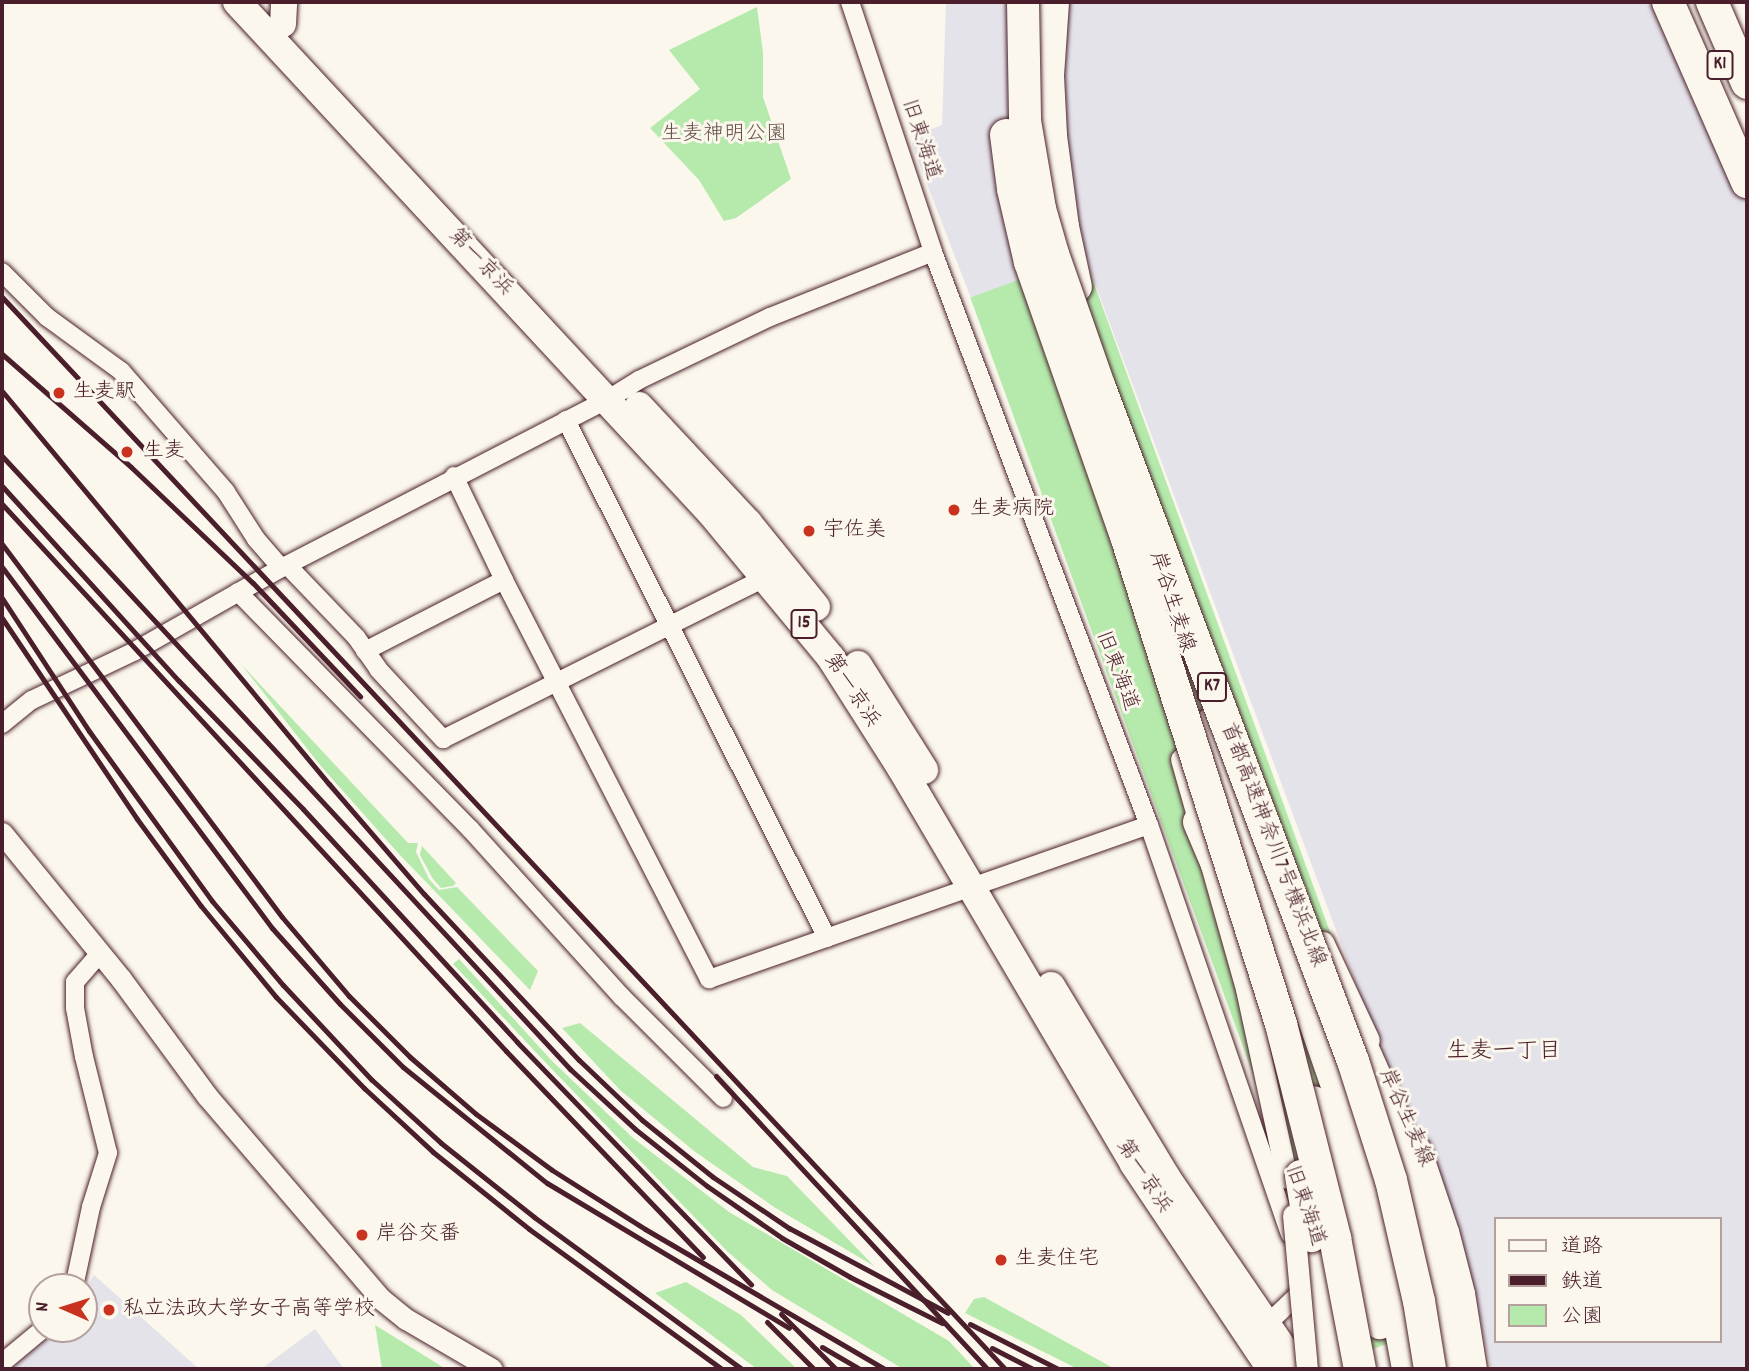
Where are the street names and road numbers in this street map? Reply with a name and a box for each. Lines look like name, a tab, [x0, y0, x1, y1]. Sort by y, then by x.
road number: K1	[1706, 50, 1734, 80]
street label: 旧東海道	[895, 96, 945, 184]
street label: 第一京浜	[442, 224, 518, 302]
street label: 岸谷生麦線	[1143, 548, 1199, 656]
road number: 15	[790, 608, 818, 639]
street label: 旧東海道	[1089, 627, 1143, 715]
street label: 第一京浜	[818, 649, 884, 733]
road number: K7	[1196, 672, 1228, 702]
street label: 首都高速神奈川7号横浜北線	[1214, 719, 1330, 971]
street label: 岸谷生麦線	[1372, 1065, 1438, 1171]
street label: 第一京浜	[1110, 1135, 1176, 1219]
street label: 旧東海道	[1278, 1162, 1330, 1250]

